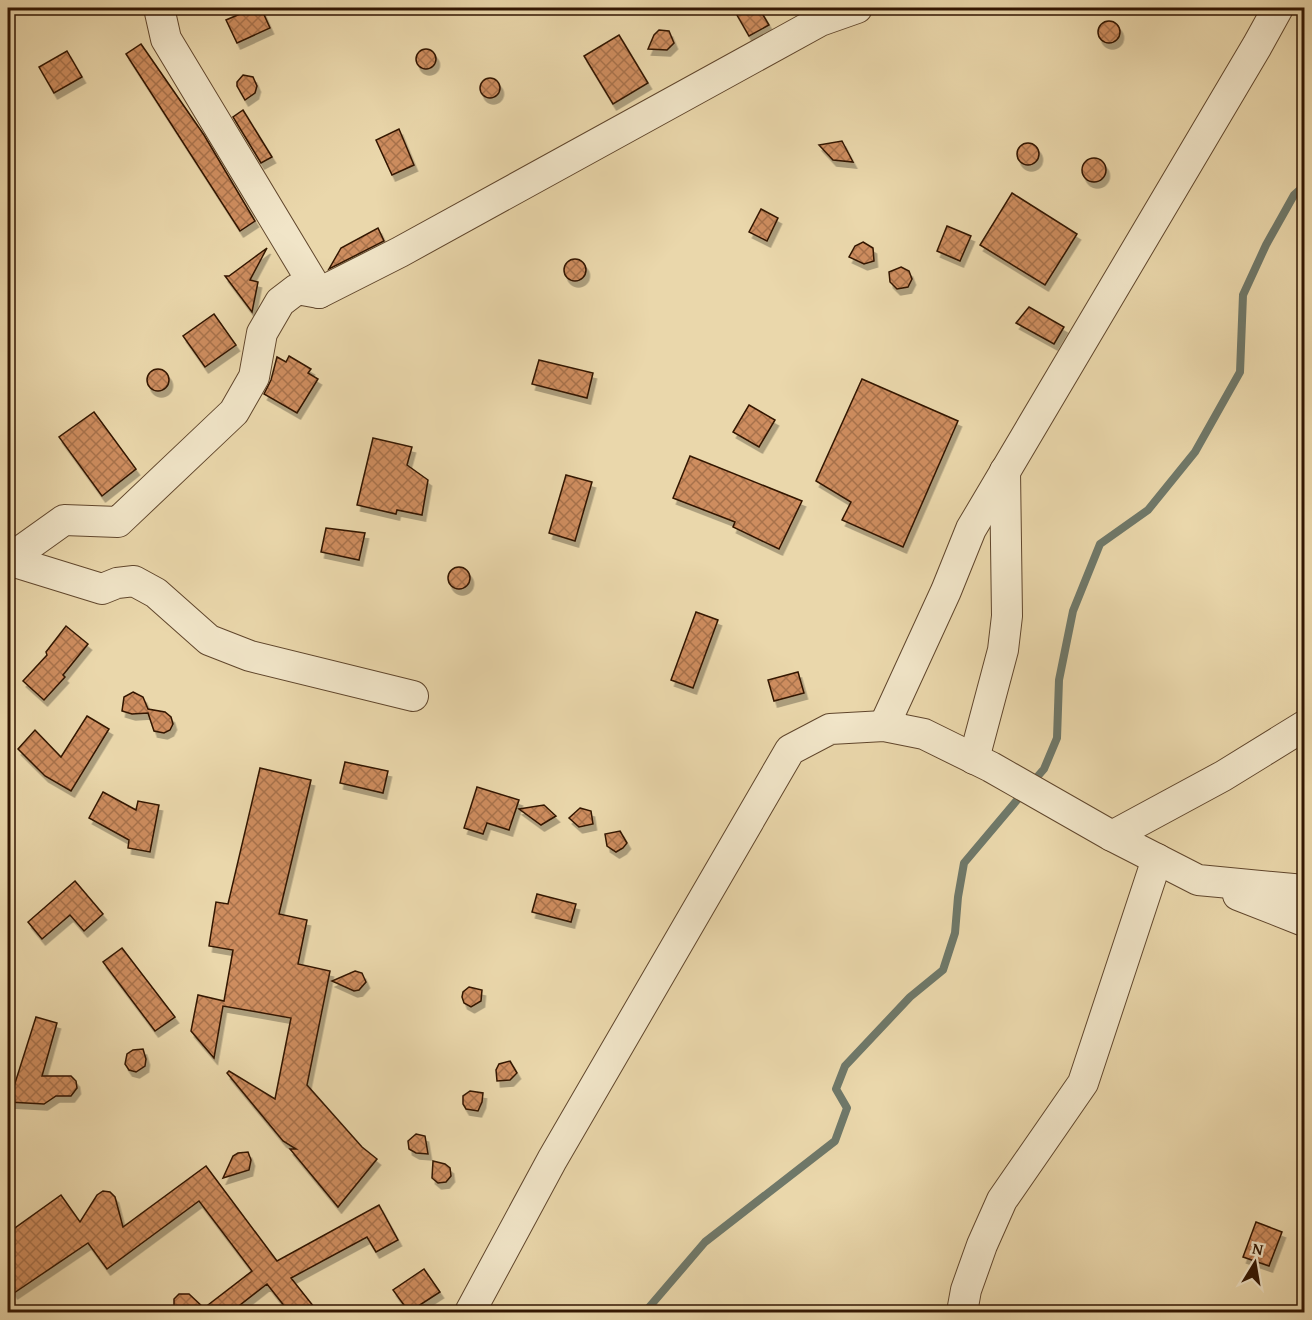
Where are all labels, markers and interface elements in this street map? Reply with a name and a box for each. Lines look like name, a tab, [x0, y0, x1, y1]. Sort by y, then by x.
north arrow	[1225, 1233, 1285, 1293]
text: N	[1250, 1235, 1266, 1261]

